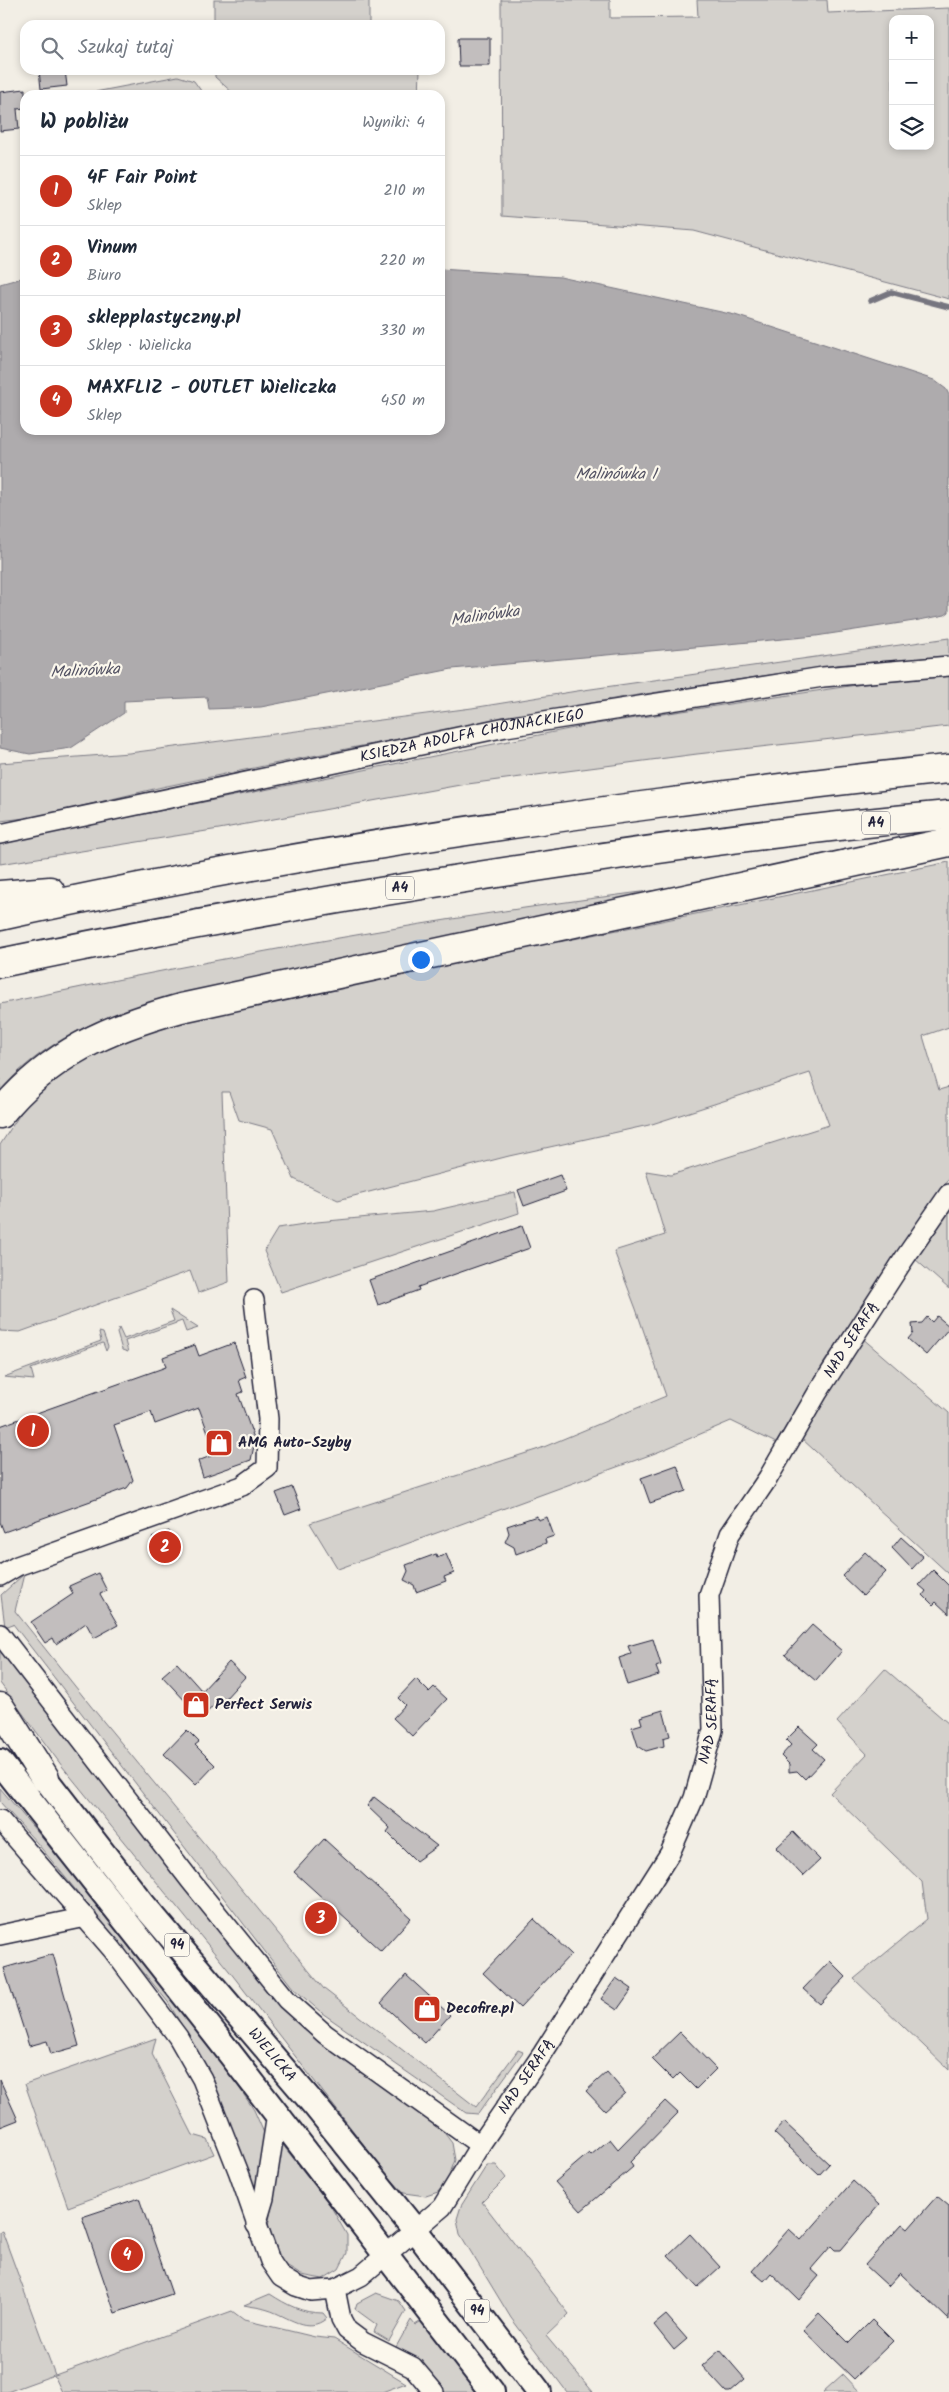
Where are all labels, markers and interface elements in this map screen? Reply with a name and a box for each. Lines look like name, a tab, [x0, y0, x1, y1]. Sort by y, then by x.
map controls	[889, 15, 934, 150]
button: +	[889, 15, 934, 60]
search box	[20, 20, 445, 75]
text: Szukaj tutaj	[78, 33, 173, 63]
icon: search	[38, 34, 66, 62]
button: −	[889, 60, 934, 105]
button: layers	[889, 105, 934, 150]
text: W pobliżu	[40, 106, 128, 139]
text: Wyniki: 4	[362, 110, 425, 135]
text: 4F Fair Point	[87, 163, 197, 193]
text: 1	[54, 178, 58, 203]
text: 210 m	[384, 178, 425, 203]
text: Sklep	[87, 193, 122, 218]
text: Vinum	[87, 233, 137, 263]
text: 2	[51, 248, 61, 273]
text: 220 m	[379, 248, 425, 273]
text: Biuro	[87, 263, 121, 288]
text: sklepplastyczny.pl	[87, 303, 241, 333]
text: 3	[52, 318, 60, 343]
text: 330 m	[380, 318, 425, 343]
text: Sklep · Wielicka	[87, 333, 192, 358]
text: MAXFLIZ - OUTLET Wieliczka	[87, 373, 336, 403]
text: 4	[52, 388, 60, 413]
text: 450 m	[380, 388, 425, 413]
text: Sklep	[87, 403, 122, 428]
water label: Malinówka 1	[576, 462, 659, 487]
water label: Malinówka	[449, 599, 523, 633]
water label: Malinówka	[50, 657, 122, 685]
street label: KSIĘDZA ADOLFA CHOJNACKIEGO	[358, 703, 586, 770]
road number: A4	[862, 811, 890, 834]
road number: A4	[386, 876, 414, 900]
your location	[408, 947, 434, 973]
street label: NAD SERAFĄ	[818, 1297, 885, 1383]
pin: 1	[17, 1412, 49, 1450]
shop icon: AMG Auto-Szyby	[204, 1428, 234, 1458]
place label: AMG Auto-Szyby	[238, 1431, 352, 1455]
pin: 2	[149, 1528, 181, 1566]
street label: NAD SERAFĄ	[692, 1678, 725, 1767]
shop icon: Perfect Serwis	[181, 1690, 211, 1720]
place label: Perfect Serwis	[215, 1693, 312, 1717]
pin: 3	[305, 1899, 337, 1937]
road number: 94	[164, 1934, 190, 1956]
shop icon: Decofire.pl	[412, 1994, 442, 2024]
place label: Decofire.pl	[446, 1997, 514, 2021]
street label: WIELICKA	[242, 2023, 302, 2088]
street label: NAD SERAFĄ	[492, 2035, 561, 2119]
pin: 4	[111, 2236, 143, 2274]
road number: 94	[464, 2300, 490, 2322]

